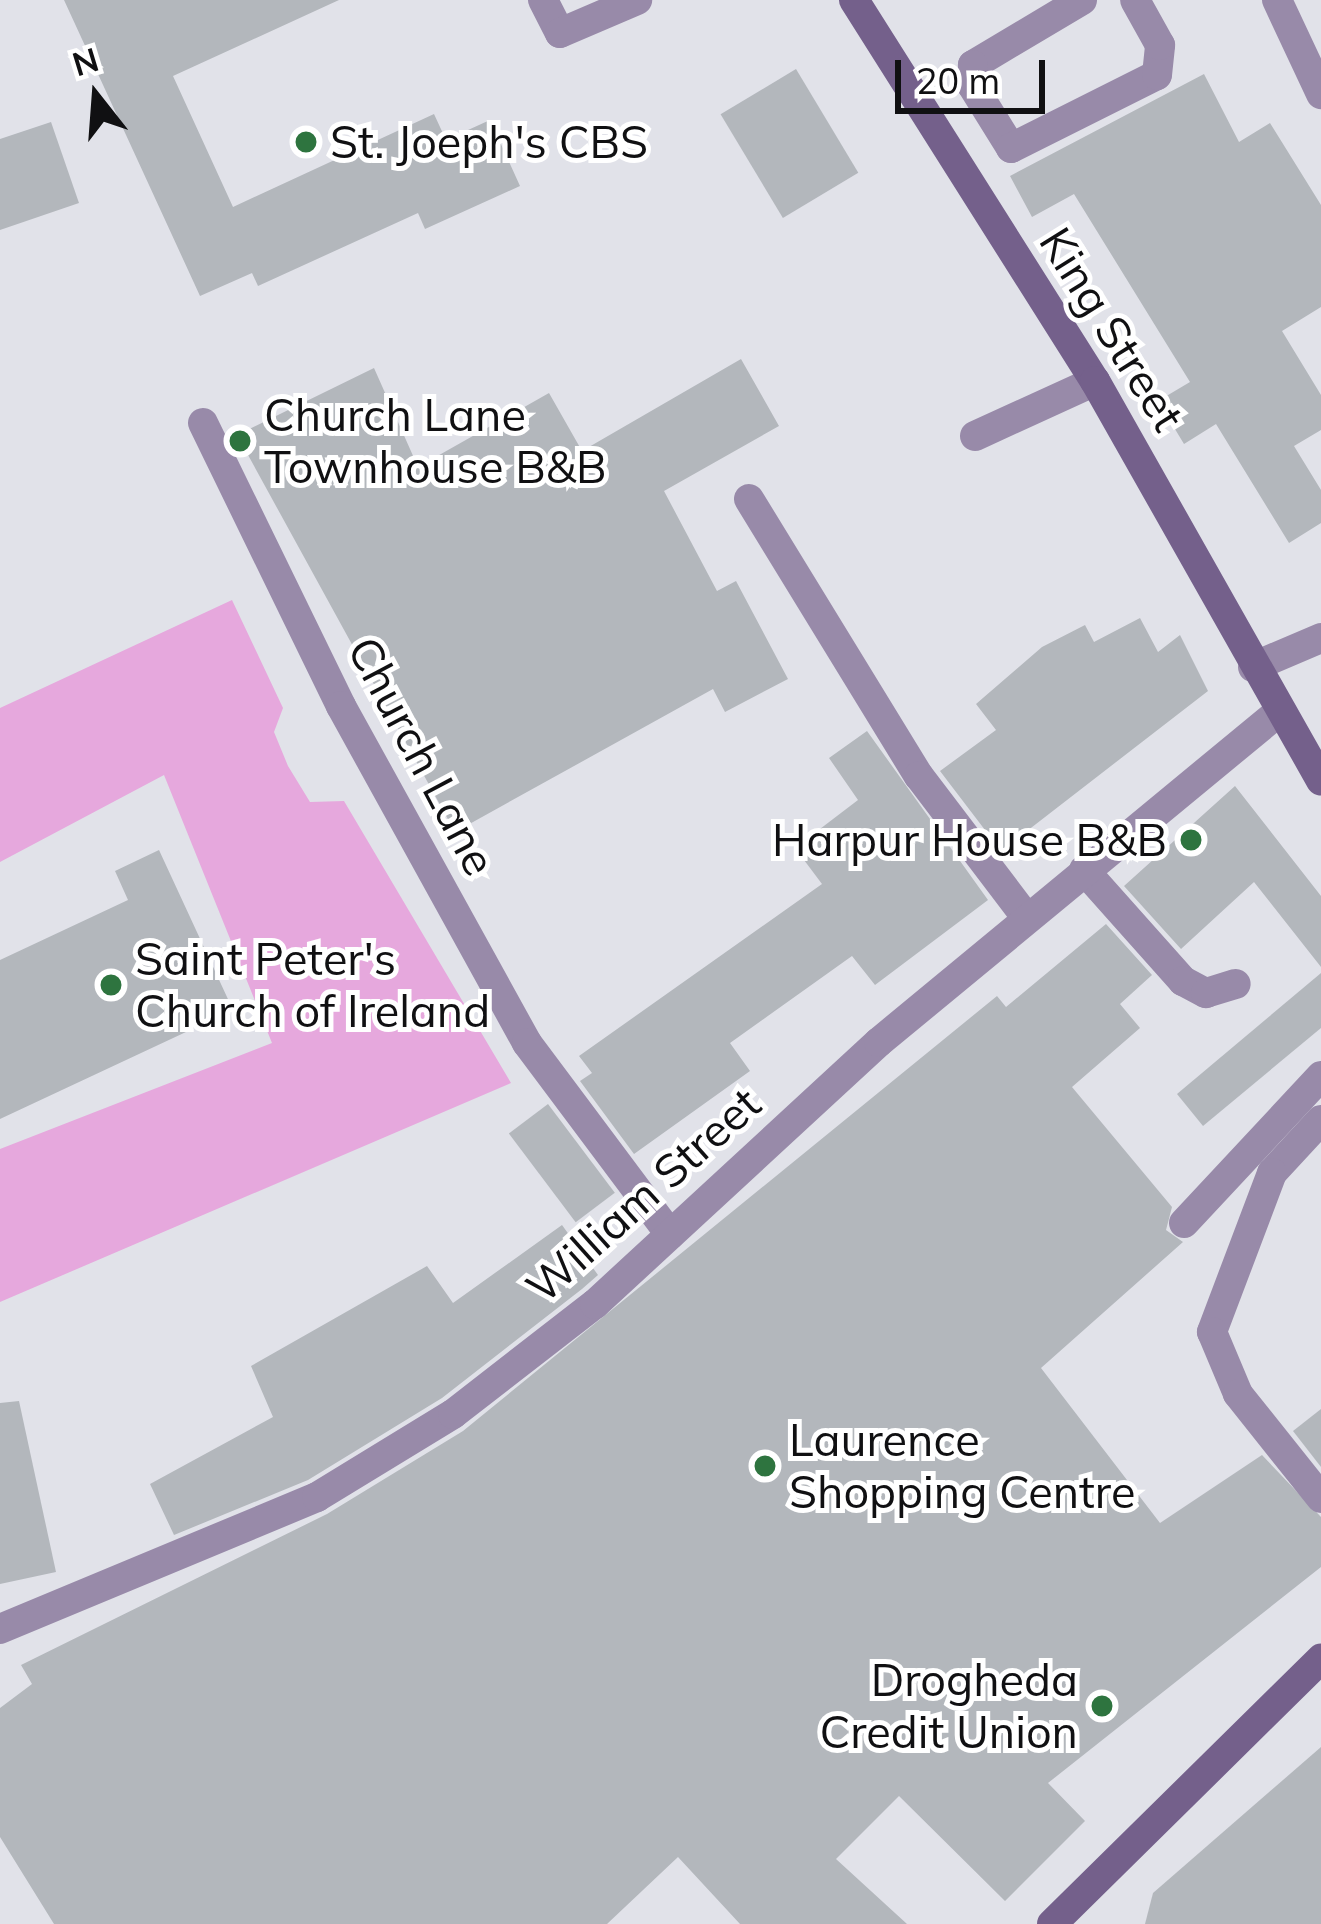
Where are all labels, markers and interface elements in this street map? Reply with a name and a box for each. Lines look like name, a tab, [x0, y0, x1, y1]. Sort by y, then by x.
north arrow	[36, 36, 156, 156]
scale bar	[901, 36, 1051, 110]
text: N	[67, 38, 103, 84]
text: 20 m	[916, 58, 1000, 103]
place label: St. Joeph's CBS	[330, 115, 648, 169]
marker: St. Joeph's CBS	[293, 129, 319, 155]
street label: King Street	[1028, 218, 1196, 440]
place label: Church Lane Townhouse B&B	[264, 388, 607, 494]
marker: Church Lane Townhouse B&B	[227, 428, 253, 454]
street label: Church Lane	[337, 628, 507, 884]
place label: Harpur House B&B	[772, 813, 1167, 867]
marker: Harpur House B&B	[1178, 827, 1204, 853]
place label: Saint Peter's Church of Ireland	[135, 932, 490, 1038]
marker: Saint Peter's Church of Ireland	[98, 972, 124, 998]
street label: William Street	[515, 1076, 771, 1314]
place label: Laurence Shopping Centre	[789, 1413, 1135, 1519]
marker: Laurence Shopping Centre	[752, 1453, 778, 1479]
place label: Drogheda Credit Union	[819, 1653, 1078, 1759]
marker: Drogheda Credit Union	[1089, 1693, 1115, 1719]

